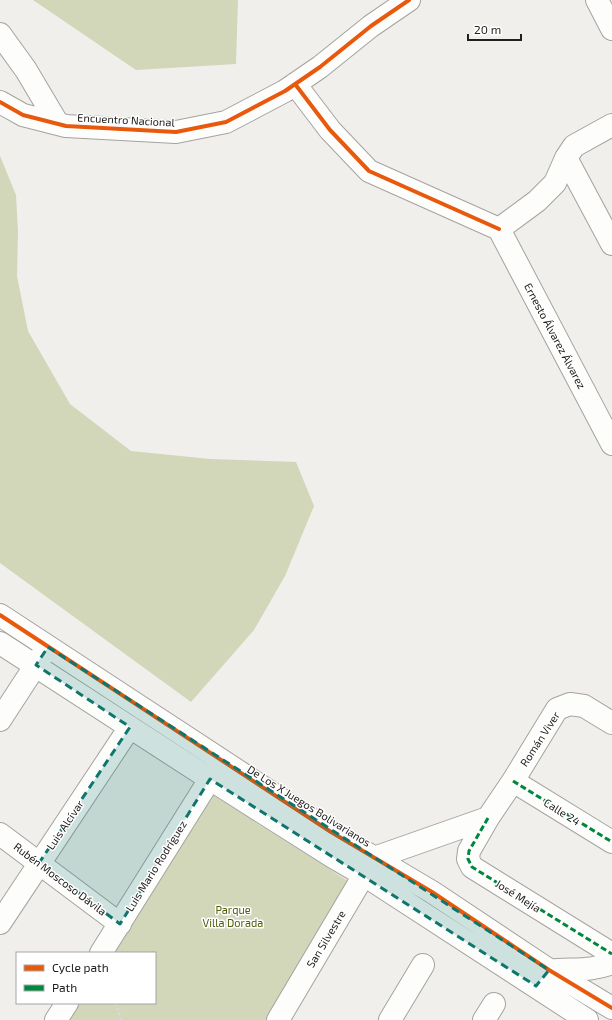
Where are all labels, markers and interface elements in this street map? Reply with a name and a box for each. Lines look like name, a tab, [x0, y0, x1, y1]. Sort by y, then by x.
scale bar	[468, 16, 521, 42]
text: 20 m	[474, 22, 501, 36]
street label: Encuentro Nacional	[77, 110, 176, 129]
street label: Ernesto Álvarez Álvarez	[522, 281, 589, 391]
street label: Román Viver	[517, 708, 562, 769]
street label: De Los X Juegos Bolivarianos	[245, 762, 374, 849]
street label: Calle 24	[542, 795, 583, 828]
street label: Luis Alcívar	[43, 797, 86, 852]
street label: Luis Mario Rodríguez	[122, 818, 189, 914]
street label: Rubén Moscoso Dávila	[11, 840, 109, 918]
street label: José Mejía	[493, 877, 543, 915]
park label: Parque Villa Dorada	[203, 903, 263, 929]
street label: San Silvestre	[303, 908, 348, 970]
legend	[16, 952, 156, 1004]
text: Cycle path	[52, 960, 109, 974]
text: Path	[52, 980, 77, 994]

